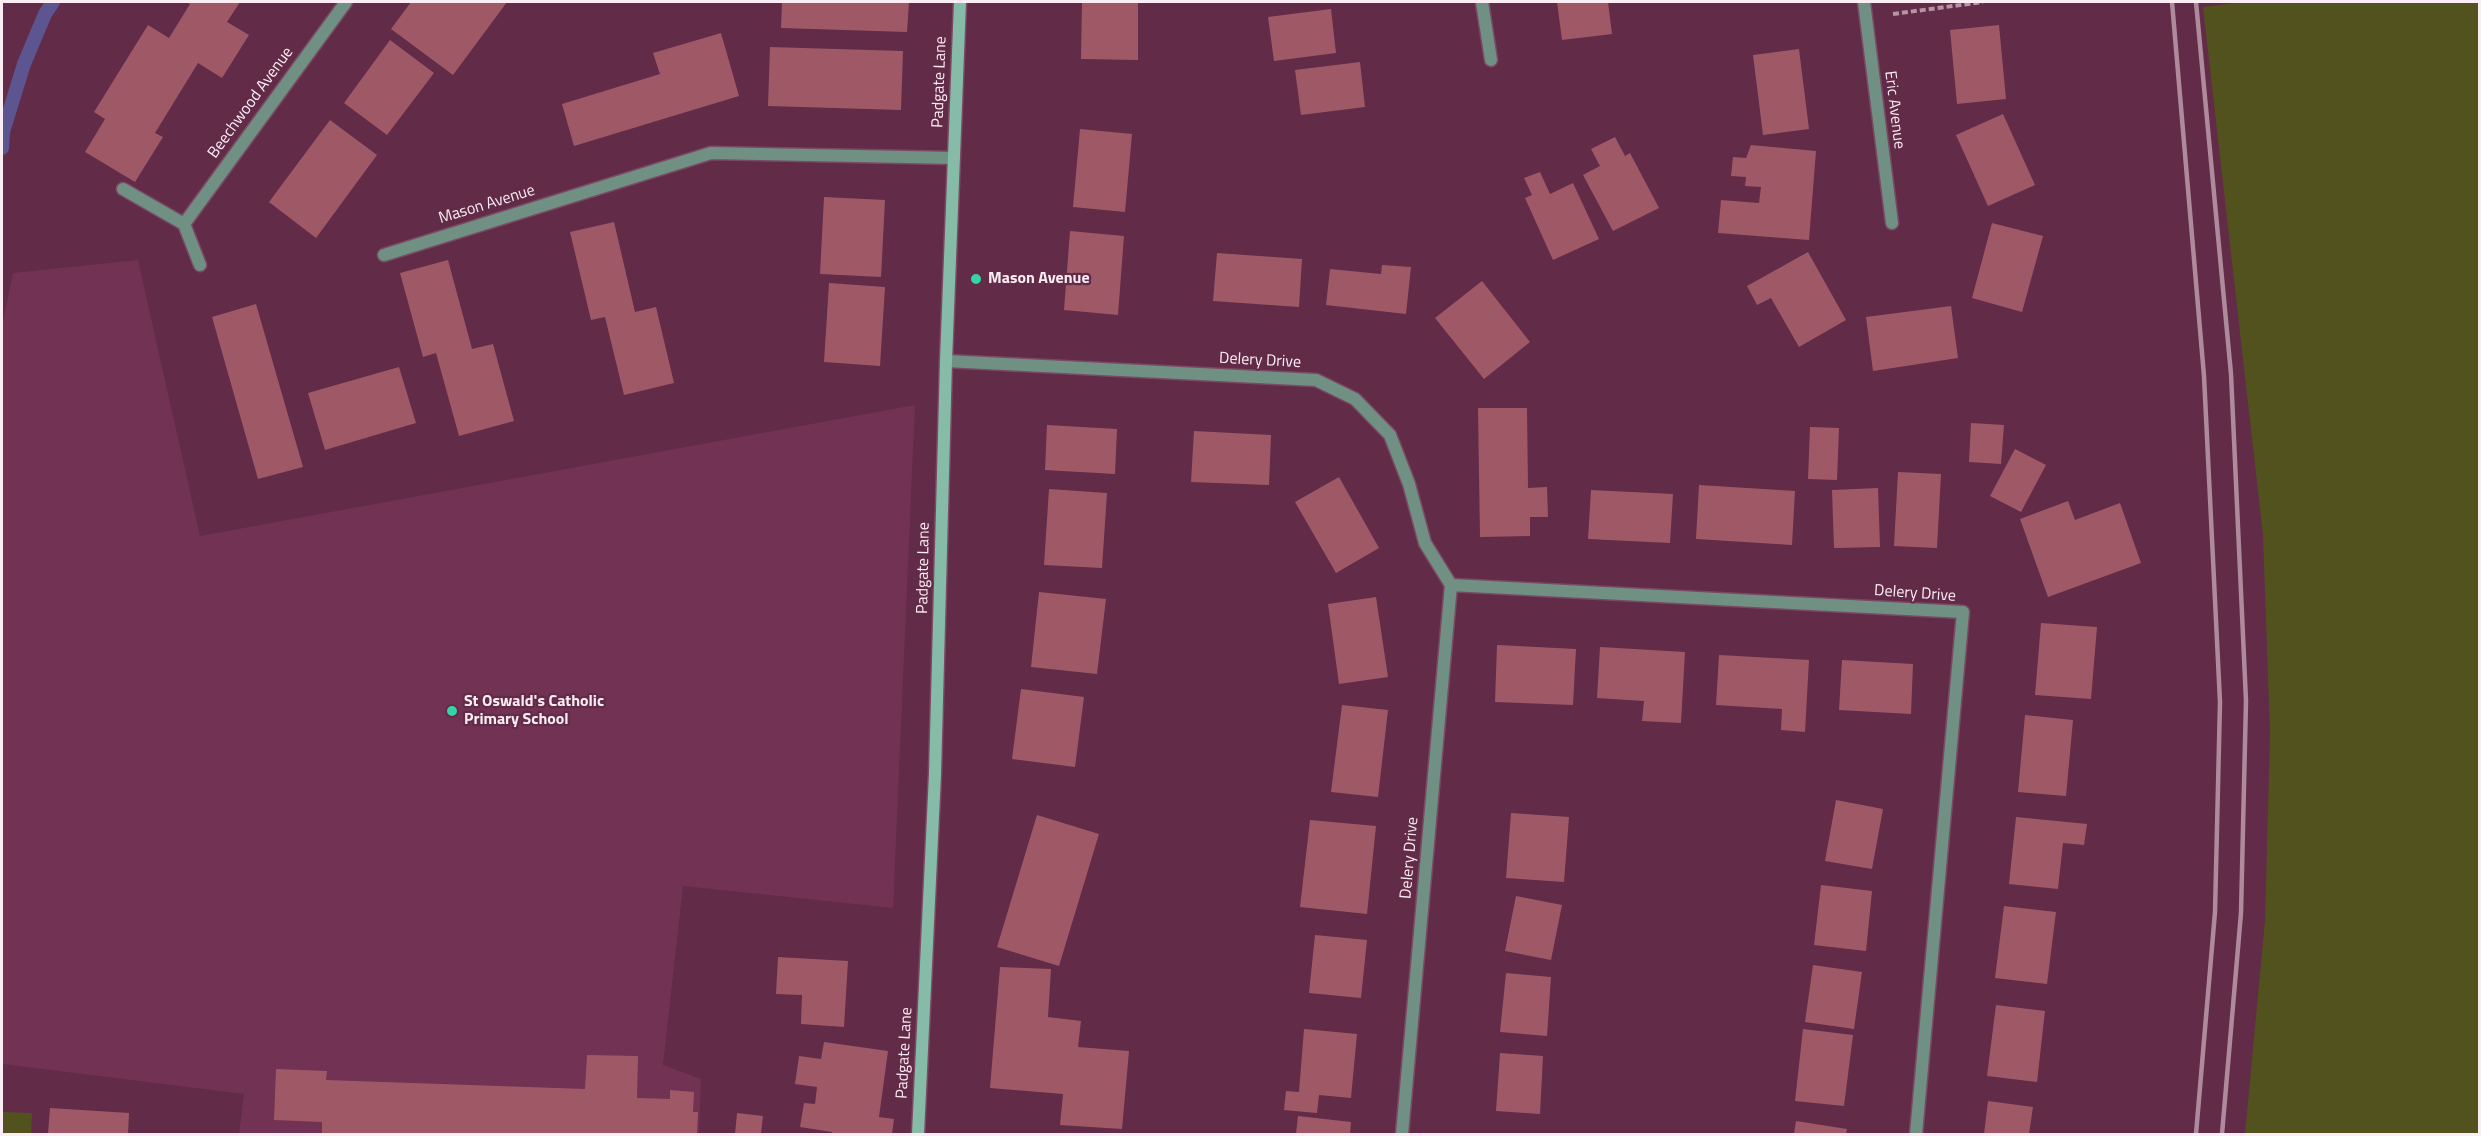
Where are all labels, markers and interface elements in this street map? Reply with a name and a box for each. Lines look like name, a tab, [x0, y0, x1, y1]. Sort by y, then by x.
street label: Padgate Lane	[929, 36, 951, 128]
street label: Beechwood Avenue	[204, 44, 298, 162]
street label: Eric Avenue	[1880, 70, 1908, 150]
street label: Mason Avenue	[437, 181, 537, 229]
place label: Mason Avenue	[988, 269, 1090, 289]
marker: Mason Avenue	[969, 272, 983, 286]
street label: Delery Drive	[1219, 349, 1301, 373]
street label: Padgate Lane	[914, 522, 934, 614]
street label: Delery Drive	[1873, 582, 1957, 606]
place label: St Oswald's Catholic Primary School	[464, 692, 604, 730]
marker: St Oswald's Catholic Primary School	[445, 704, 459, 718]
street label: Delery Drive	[1397, 816, 1423, 900]
street label: Padgate Lane	[893, 1007, 917, 1099]

